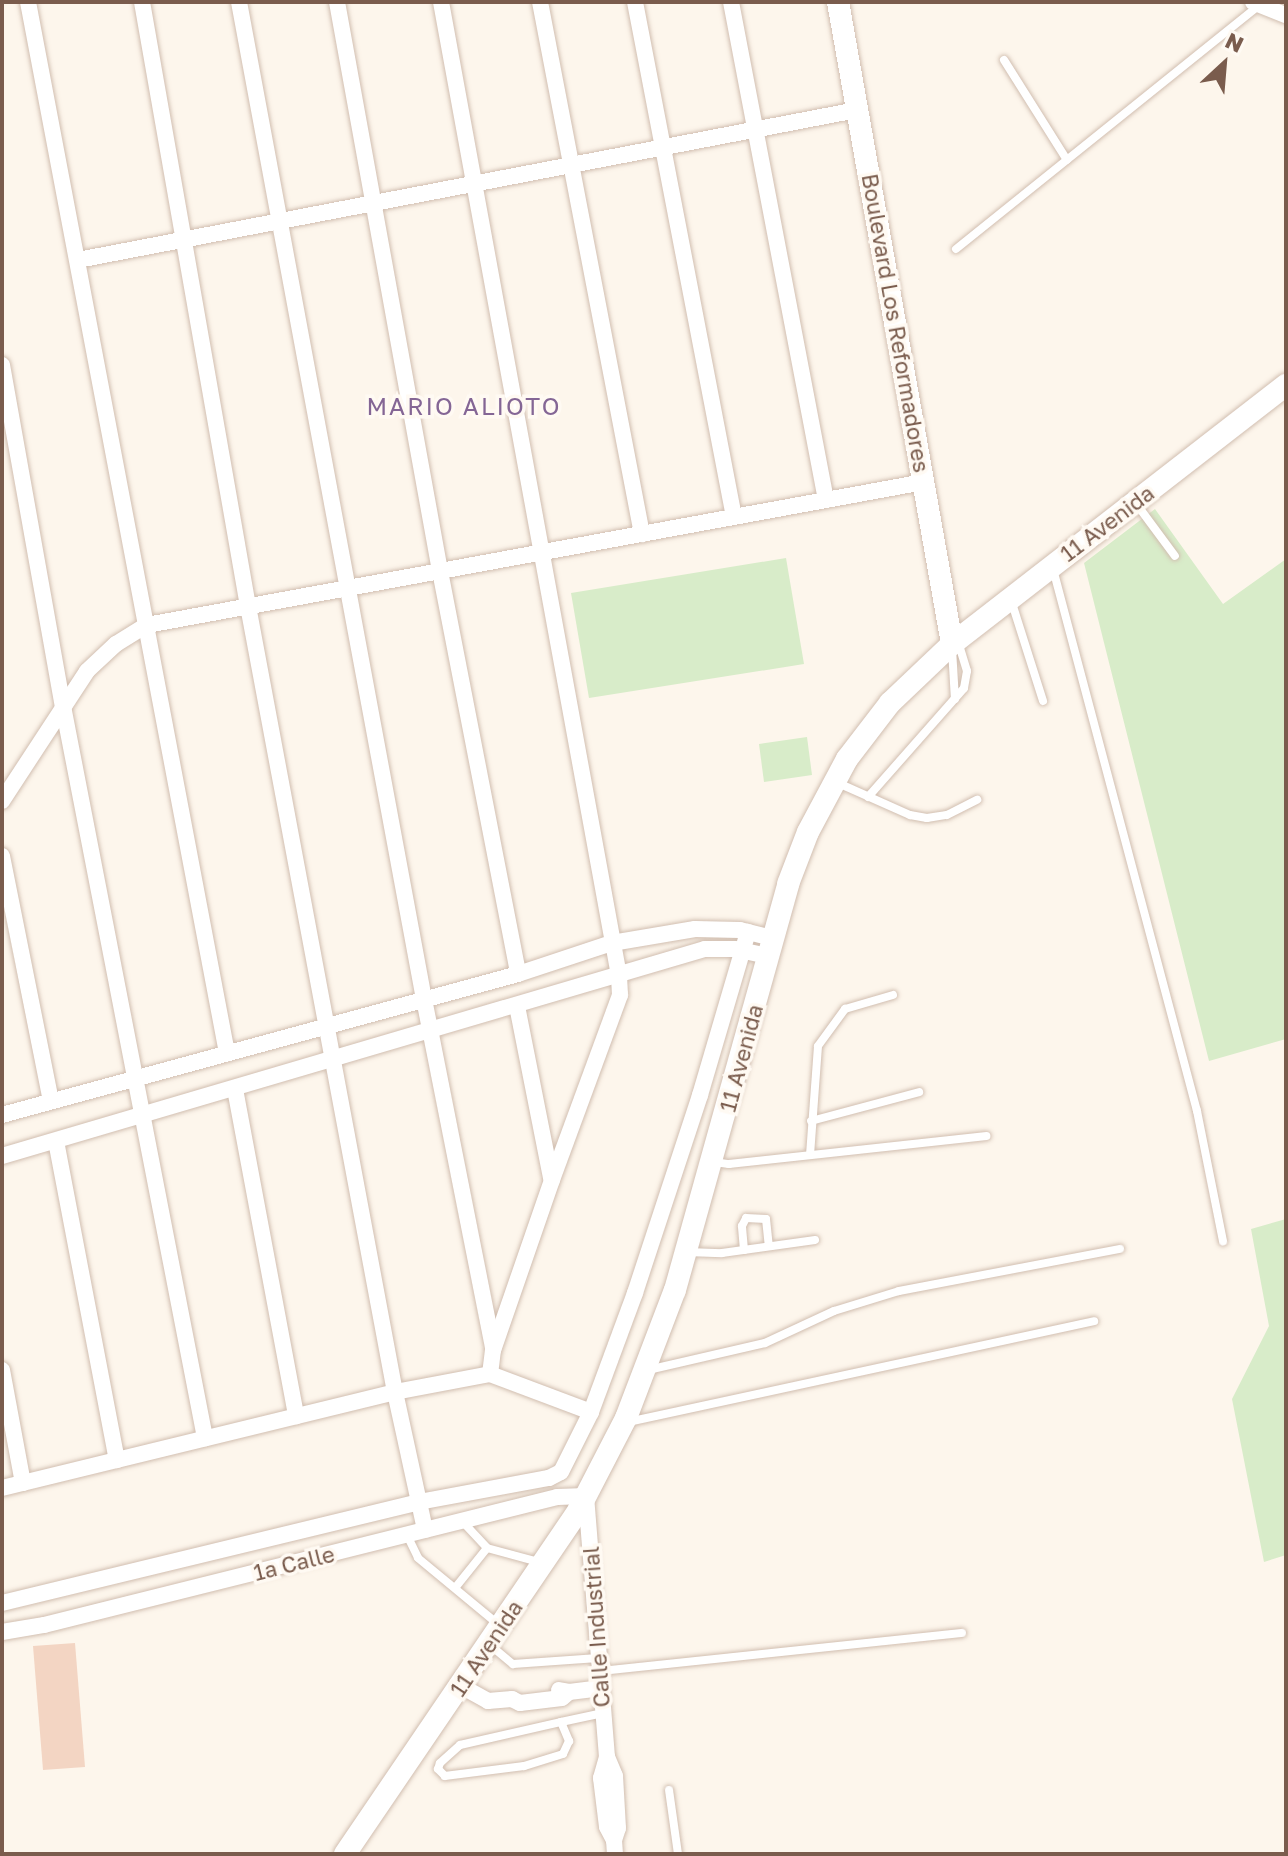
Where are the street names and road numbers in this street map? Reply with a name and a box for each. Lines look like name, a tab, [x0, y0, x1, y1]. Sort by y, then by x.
street label: Boulevard Los Reformadores	[857, 172, 935, 474]
street label: 11 Avenida	[1055, 479, 1159, 567]
street label: 11 Avenida	[714, 1001, 768, 1115]
street label: 1a Calle	[251, 1540, 337, 1586]
street label: Calle Industrial	[577, 1546, 615, 1708]
street label: 11 Avenida	[444, 1595, 528, 1701]

